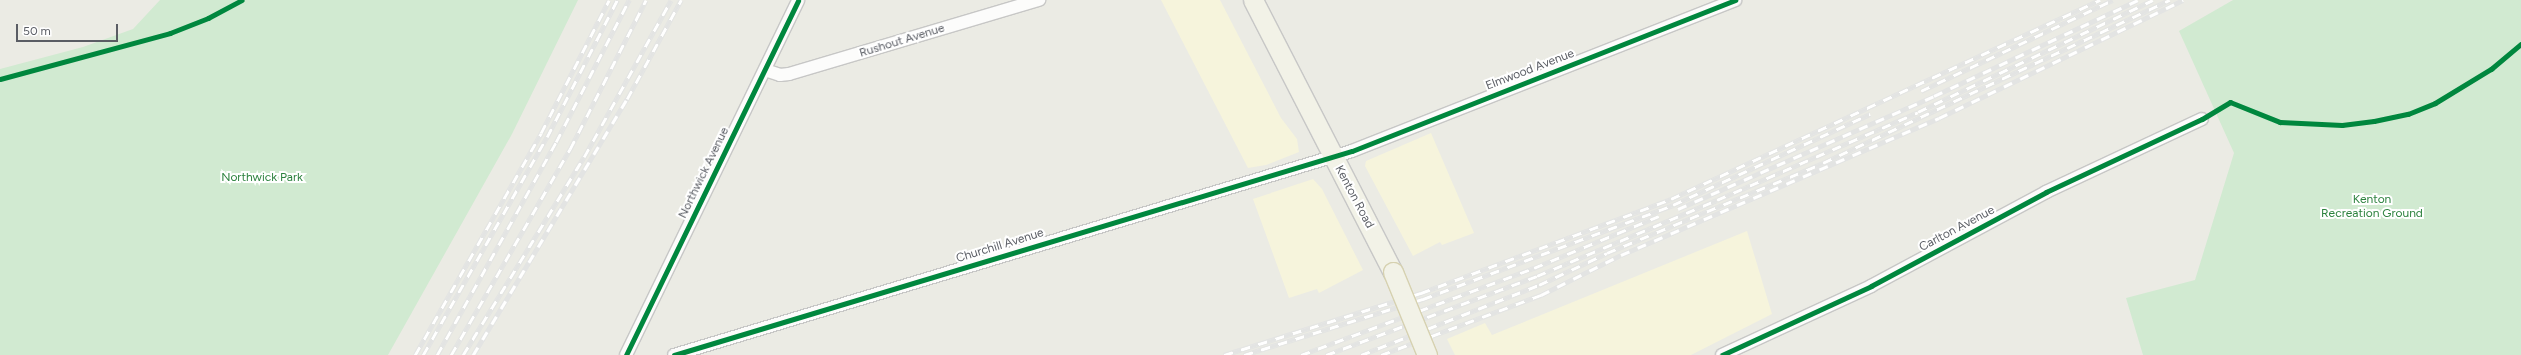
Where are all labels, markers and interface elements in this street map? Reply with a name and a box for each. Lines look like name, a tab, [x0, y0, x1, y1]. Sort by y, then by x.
scale bar	[18, 16, 120, 42]
street label: Rushout Avenue	[858, 21, 946, 61]
text: 50 m	[23, 24, 51, 38]
street label: Elmwood Avenue	[1484, 47, 1576, 93]
street label: Northwick Avenue	[676, 125, 732, 221]
street label: Kenton Road	[1331, 163, 1377, 231]
park label: Northwick Park	[221, 171, 303, 185]
park label: Kenton Recreation Ground	[2321, 193, 2423, 221]
street label: Carlton Avenue	[1917, 203, 1997, 255]
street label: Churchill Avenue	[954, 226, 1046, 266]

